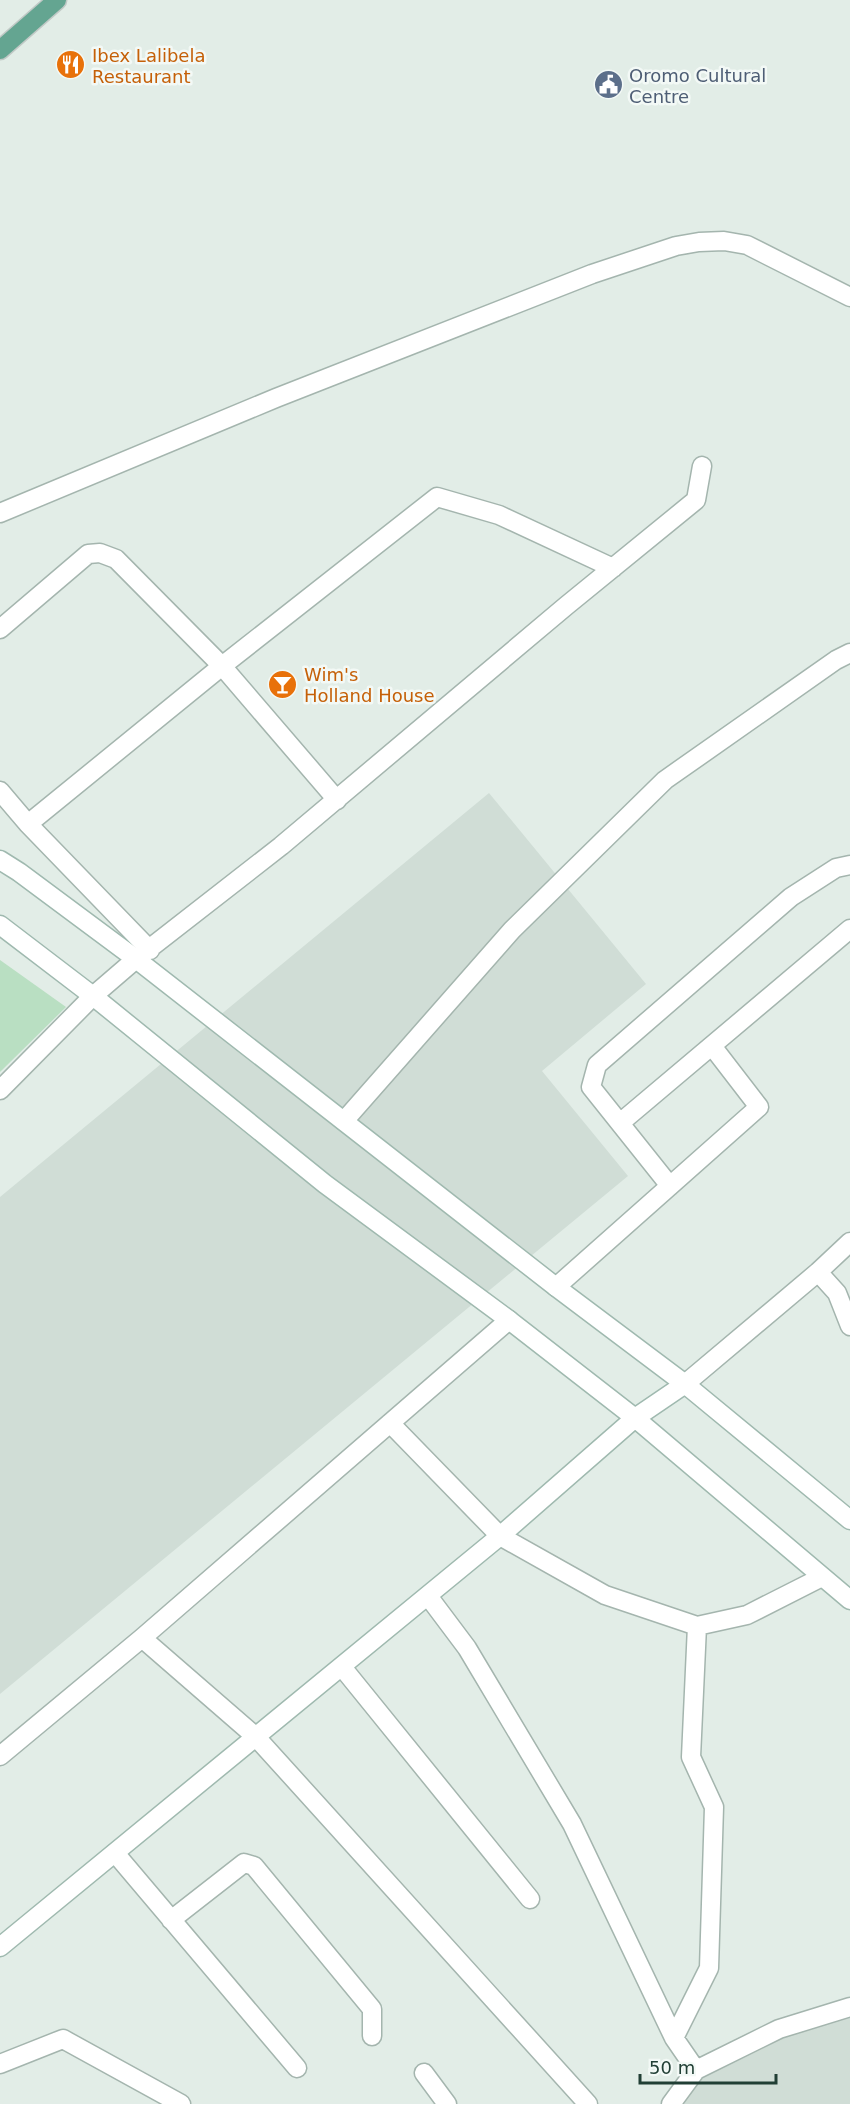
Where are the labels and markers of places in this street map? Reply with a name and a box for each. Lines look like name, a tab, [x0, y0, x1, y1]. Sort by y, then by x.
place label: Ibex Lalibela Restaurant	[92, 45, 205, 87]
restaurant icon: Ibex Lalibela Restaurant	[55, 49, 87, 81]
place label: Oromo Cultural Centre	[629, 65, 766, 107]
public building icon: Oromo Cultural Centre	[592, 69, 624, 101]
place label: Wim's Holland House	[304, 664, 435, 706]
bar icon: Wim's Holland House	[267, 668, 299, 700]

